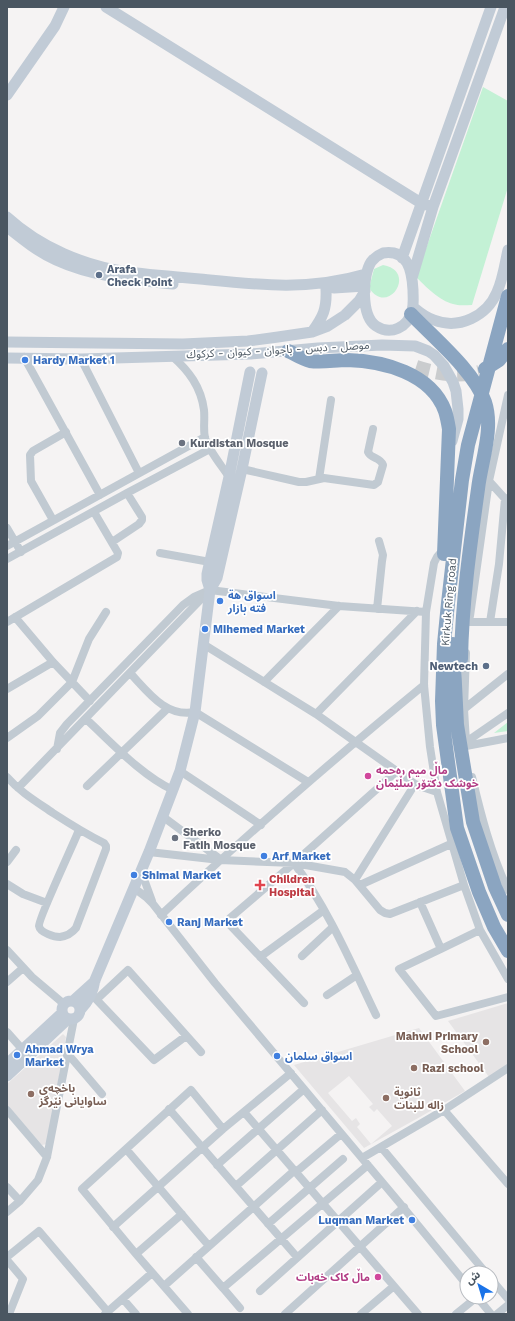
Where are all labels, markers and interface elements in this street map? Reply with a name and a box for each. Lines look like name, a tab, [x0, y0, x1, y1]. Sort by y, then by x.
place label: Arafa Check Point	[107, 263, 172, 289]
marker: Arafa Check Point	[94, 270, 104, 280]
street label: موصل - دبس - باجوان - كيوان - كركوك	[186, 339, 370, 361]
place label: Hardy Market 1	[33, 354, 115, 367]
marker: Hardy Market 1	[20, 355, 30, 365]
place label: Kurdistan Mosque	[190, 437, 289, 450]
marker: Kurdistan Mosque	[177, 438, 187, 448]
street label: Kirkuk Ring road	[439, 558, 459, 646]
place label: اسواق هة فته بازار	[227, 589, 276, 615]
marker: اسواق هة فته بازار	[215, 596, 225, 606]
place label: Mihemed Market	[213, 623, 305, 636]
marker: Mihemed Market	[200, 624, 210, 634]
place label: Newtech	[430, 660, 478, 673]
marker: Newtech	[481, 661, 491, 671]
place label: ماڵ میم رەحمە خوشک دکتۆر سڵێمان	[376, 761, 479, 790]
marker: ماڵ میم رەحمە خوشک دکتۆر سڵێمان	[363, 771, 373, 781]
place label: Sherko Fatih Mosque	[183, 826, 256, 852]
marker: Sherko Fatih Mosque	[170, 833, 180, 843]
place label: Arf Market	[272, 850, 331, 863]
marker: Arf Market	[259, 851, 269, 861]
place label: Shimal Market	[142, 869, 221, 882]
marker: Shimal Market	[129, 870, 139, 880]
place label: Children Hospital	[269, 873, 315, 899]
marker: Children Hospital	[254, 879, 266, 891]
place label: Ranj Market	[177, 916, 243, 929]
marker: Ranj Market	[164, 917, 174, 927]
place label: Mahwi Primary School	[396, 1030, 479, 1056]
marker: Mahwi Primary School	[481, 1037, 491, 1047]
place label: Ahmad Wrya Market	[25, 1043, 94, 1069]
marker: Ahmad Wrya Market	[12, 1050, 22, 1060]
place label: اسواق سلمان	[285, 1050, 352, 1063]
marker: اسواق سلمان	[272, 1051, 282, 1061]
place label: Razi school	[422, 1062, 484, 1075]
marker: Razi school	[409, 1063, 419, 1073]
place label: باخچەی ساوایانی نێرگز	[38, 1082, 107, 1108]
place label: ثانوية زاله للبنات	[394, 1086, 444, 1112]
marker: باخچەی ساوایانی نێرگز	[26, 1089, 36, 1099]
marker: ثانوية زاله للبنات	[381, 1093, 391, 1103]
place label: Luqman Market	[318, 1214, 404, 1227]
marker: Luqman Market	[407, 1215, 417, 1225]
north arrow	[459, 1265, 499, 1305]
place label: ماڵ کاک خەبات	[296, 1268, 370, 1284]
text: ش	[463, 1268, 483, 1287]
marker: ماڵ کاک خەبات	[373, 1272, 383, 1282]

